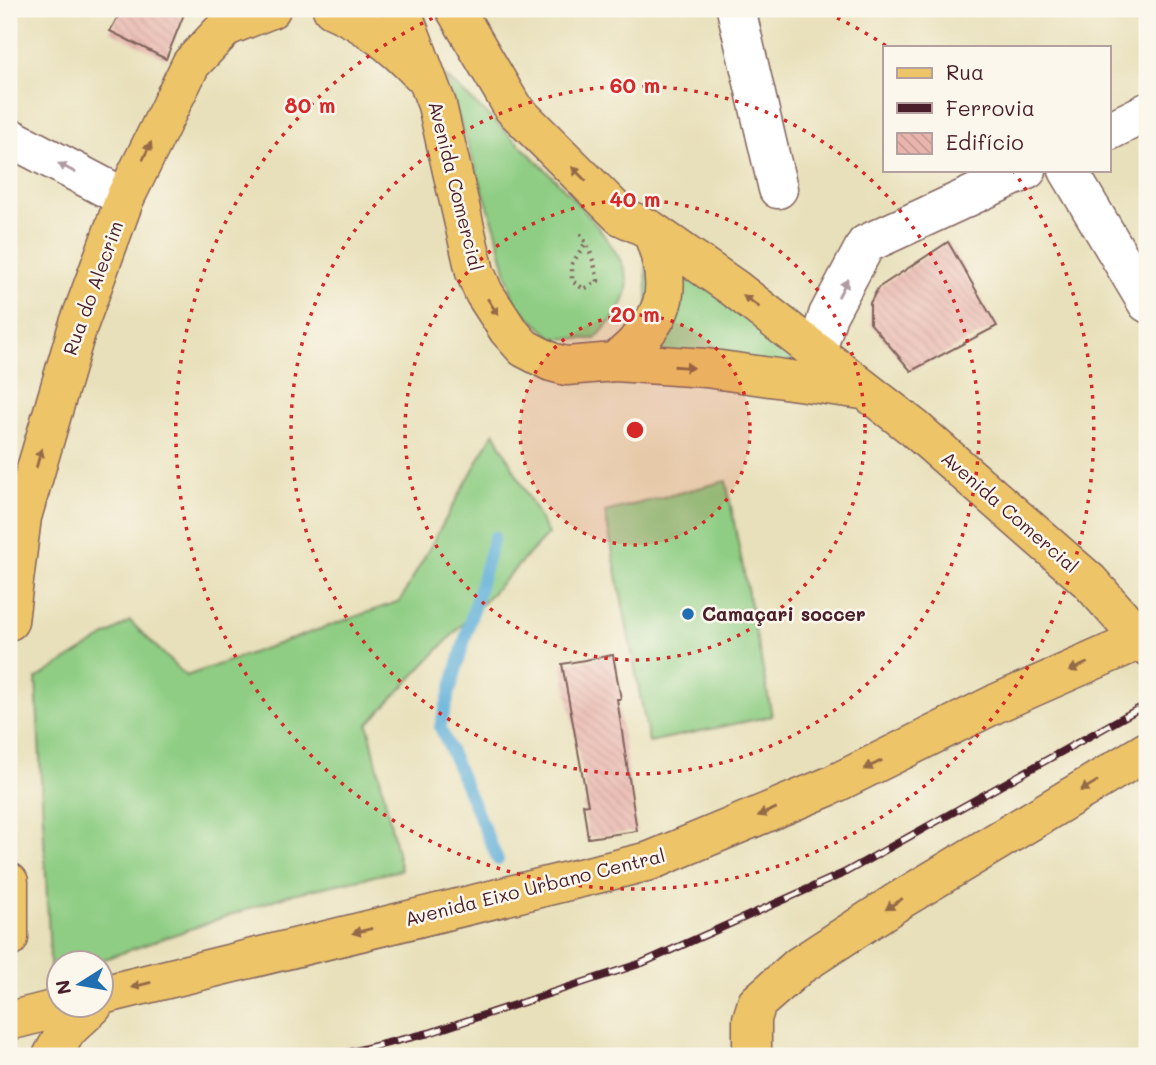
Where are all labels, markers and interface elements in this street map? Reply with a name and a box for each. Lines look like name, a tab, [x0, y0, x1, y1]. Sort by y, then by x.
legend	[883, 46, 1110, 172]
text: Rua	[946, 58, 984, 85]
text: 60 m	[610, 71, 660, 98]
text: 80 m	[285, 91, 335, 118]
text: Ferrovia	[946, 94, 1035, 121]
street label: Avenida Comercial	[423, 98, 490, 273]
text: Edifício	[946, 128, 1024, 155]
one-way arrow	[141, 141, 153, 161]
one-way arrow	[57, 162, 77, 174]
one-way arrow	[571, 167, 588, 183]
text: 40 m	[609, 185, 661, 212]
street label: Rua do Alecrim	[57, 217, 128, 358]
one-way arrow	[836, 277, 848, 297]
one-way arrow	[742, 295, 760, 309]
one-way arrow	[486, 297, 499, 316]
text: 20 m	[610, 300, 660, 327]
one-way arrow	[673, 362, 695, 373]
centre of rings	[623, 418, 647, 442]
street label: Avenida Comercial	[936, 445, 1084, 578]
one-way arrow	[34, 447, 44, 468]
place label: Camaçari soccer	[702, 601, 866, 626]
marker: Camaçari soccer	[680, 606, 696, 622]
one-way arrow	[1068, 661, 1088, 673]
one-way arrow	[863, 760, 883, 771]
one-way arrow	[1079, 780, 1098, 792]
one-way arrow	[757, 807, 778, 818]
street label: Avenida Eixo Urbano Central	[402, 842, 668, 931]
one-way arrow	[885, 898, 904, 911]
one-way arrow	[351, 926, 373, 937]
north arrow	[46, 950, 116, 1020]
text: N	[49, 978, 76, 997]
one-way arrow	[130, 980, 152, 991]

